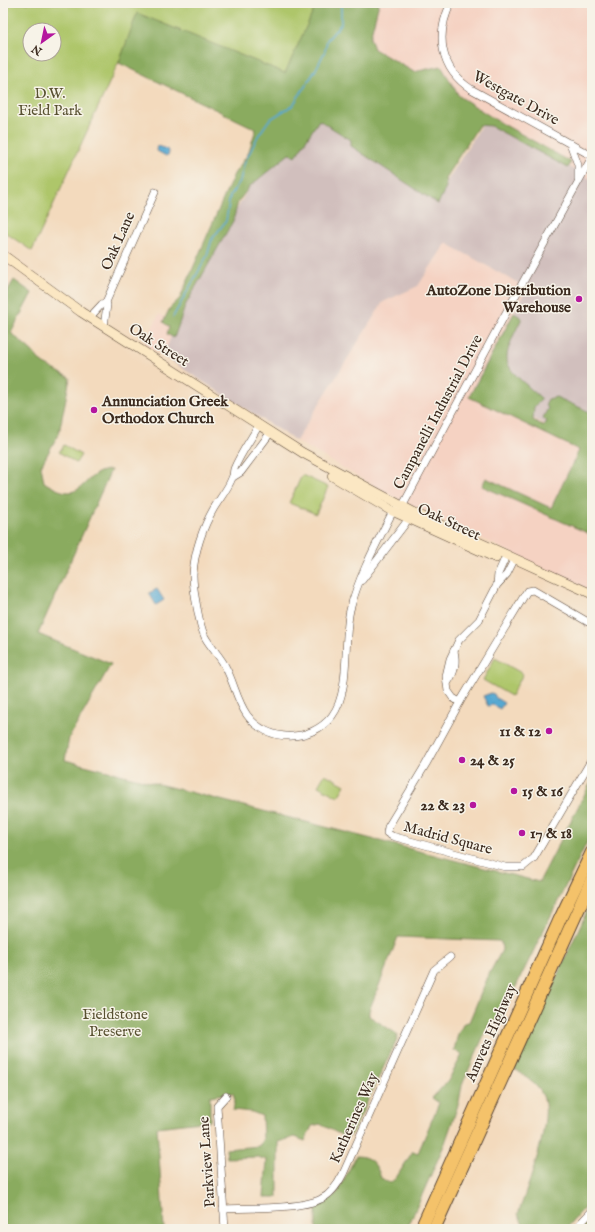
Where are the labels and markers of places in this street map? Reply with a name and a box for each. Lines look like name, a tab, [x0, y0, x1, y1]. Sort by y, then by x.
place label: AutoZone Distribution Warehouse	[426, 281, 571, 317]
marker: AutoZone Distribution Warehouse	[574, 294, 584, 304]
place label: Annunciation Greek Orthodox Church	[101, 392, 229, 428]
marker: Annunciation Greek Orthodox Church	[89, 405, 99, 415]
place label: 11 & 12	[499, 722, 541, 741]
marker: 11 & 12	[544, 726, 554, 736]
place label: 24 & 25	[470, 751, 515, 770]
marker: 24 & 25	[457, 755, 467, 765]
place label: 15 & 16	[522, 782, 563, 801]
marker: 15 & 16	[509, 786, 519, 796]
place label: 22 & 23	[420, 796, 465, 815]
marker: 22 & 23	[468, 800, 478, 810]
place label: 17 & 18	[530, 824, 572, 843]
marker: 17 & 18	[517, 828, 527, 838]

